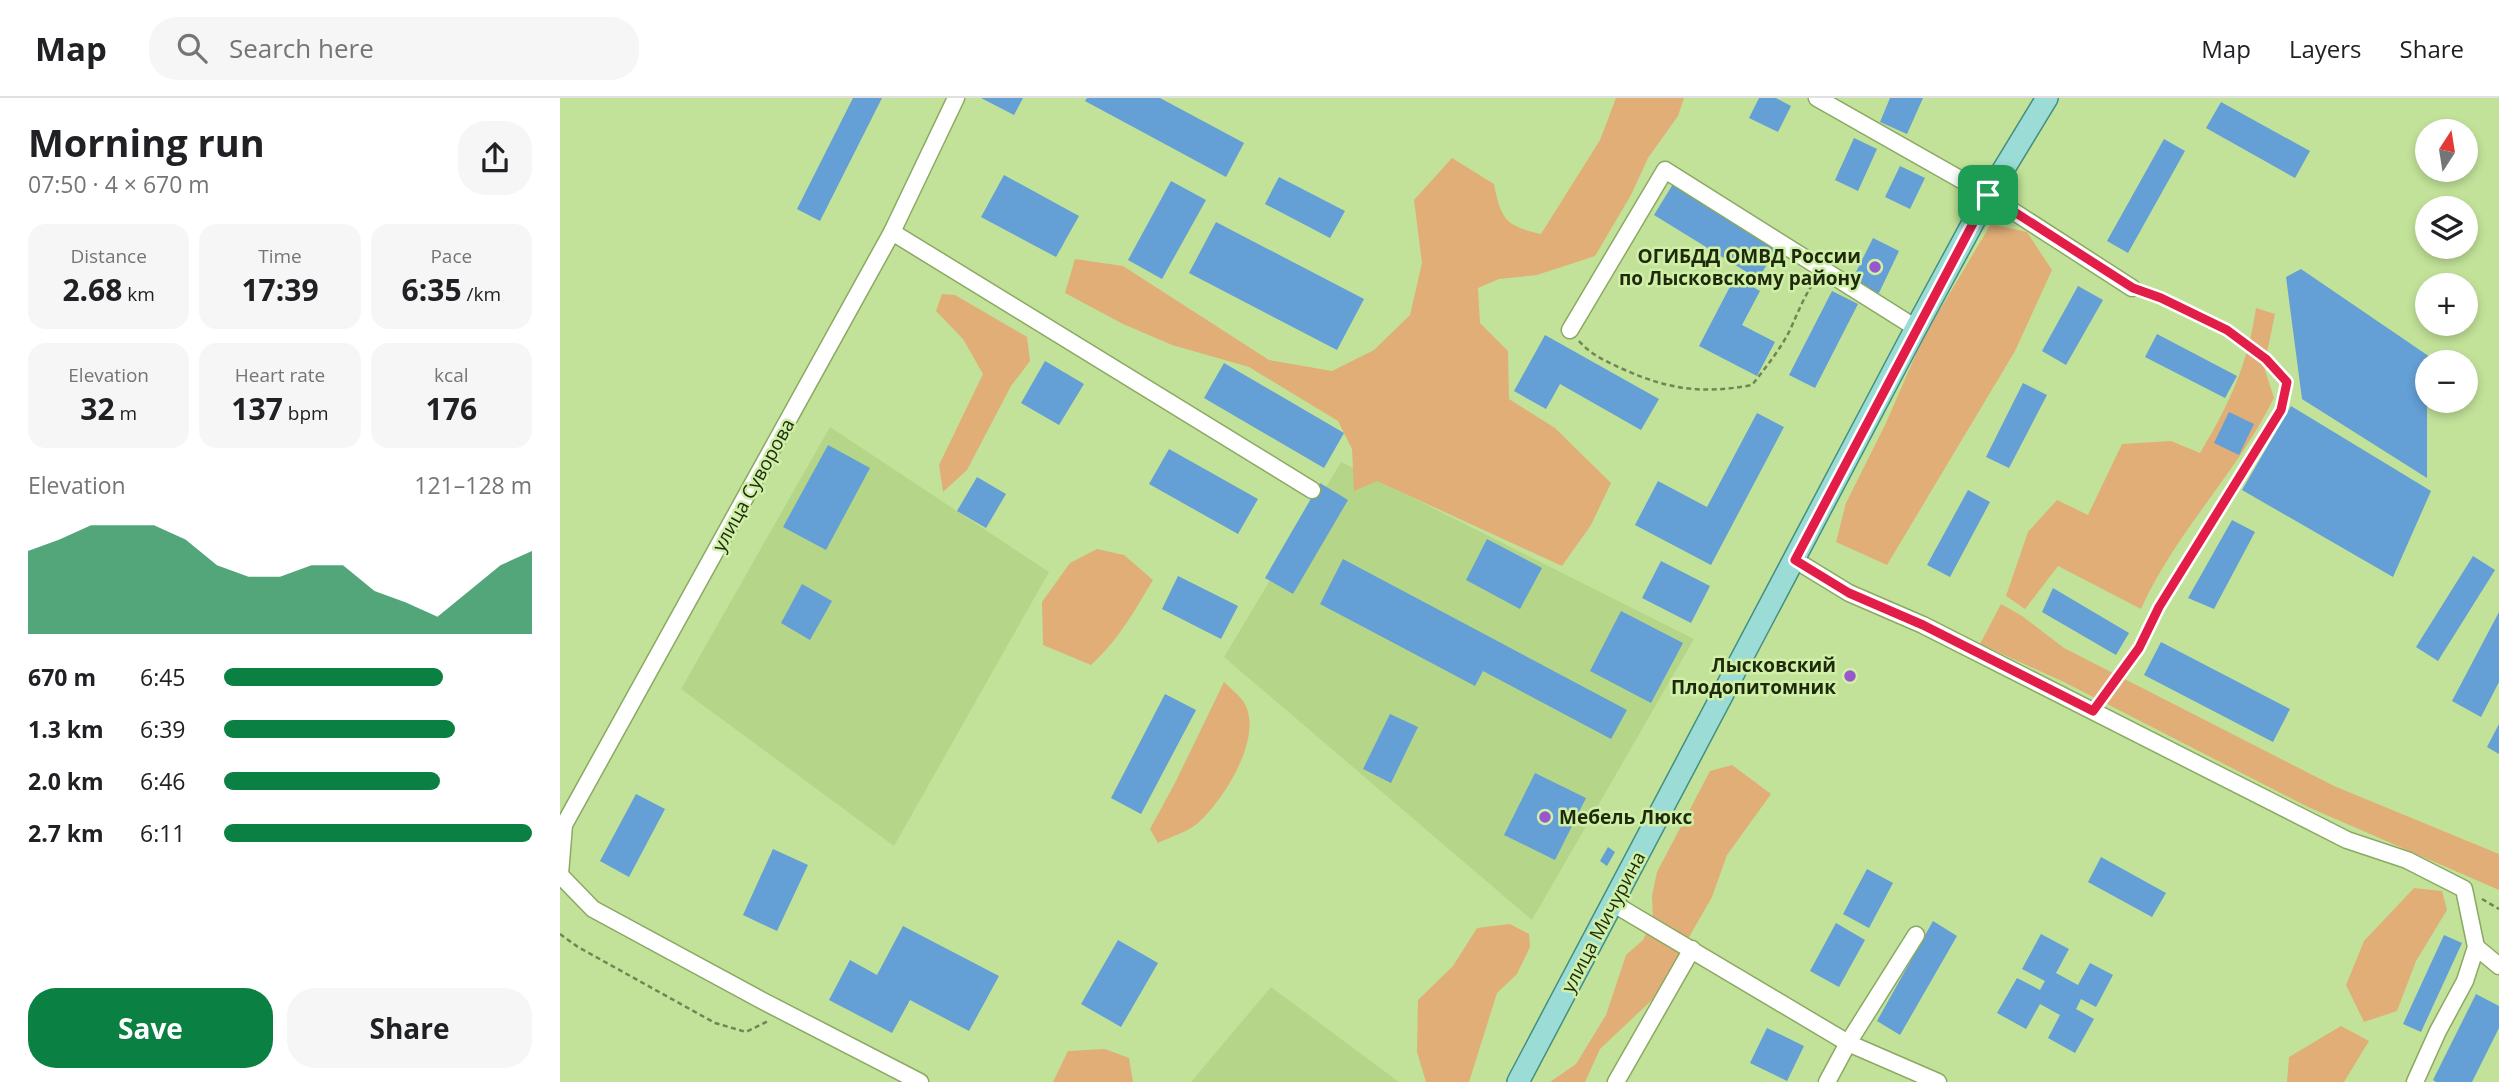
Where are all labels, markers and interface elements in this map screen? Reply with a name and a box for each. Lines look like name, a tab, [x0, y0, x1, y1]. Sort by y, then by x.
search box	[149, 17, 639, 80]
text: Map	[35, 26, 107, 71]
icon: search	[173, 29, 211, 67]
text: Search here	[229, 30, 374, 66]
text: Map	[2201, 32, 2251, 65]
text: Layers	[2289, 32, 2362, 65]
text: Share	[2400, 32, 2464, 65]
text: Morning run	[28, 116, 265, 168]
north arrow	[2415, 119, 2478, 182]
map controls	[2415, 119, 2478, 413]
button: share	[458, 121, 532, 195]
pin	[1958, 165, 2018, 225]
text: 07:50 · 4 × 670 m	[28, 168, 210, 200]
icon: arrive	[1969, 176, 2007, 214]
button: layers	[2415, 196, 2478, 259]
text: Distance	[70, 243, 147, 269]
text: Time	[258, 243, 302, 269]
text: Pace	[430, 243, 472, 269]
place label: ОГИБДД ОМВД России по Лысковскому району	[1619, 243, 1861, 291]
marker: ОГИБДД ОМВД России по Лысковскому району	[1867, 259, 1883, 275]
text: 2.68	[62, 269, 122, 310]
text: 17:39	[241, 269, 319, 310]
text: 6:35	[402, 269, 462, 310]
button: +	[2415, 273, 2478, 336]
text: km	[122, 281, 155, 307]
text: /km	[462, 281, 501, 307]
button: −	[2415, 350, 2478, 413]
text: Elevation	[68, 362, 149, 388]
text: Heart rate	[235, 362, 325, 388]
text: kcal	[434, 362, 469, 388]
text: 32	[80, 388, 115, 429]
text: 137	[231, 388, 283, 429]
text: 176	[426, 388, 477, 429]
text: m	[115, 400, 137, 426]
text: bpm	[283, 400, 329, 426]
street label: улица Суворова	[706, 414, 800, 556]
text: Elevation	[28, 469, 126, 501]
text: 121–128 m	[414, 469, 532, 501]
place label: Лысковский Плодопитомник	[1671, 652, 1836, 700]
text: 670 m	[28, 661, 96, 693]
text: 6:45	[140, 661, 186, 693]
marker: Лысковский Плодопитомник	[1842, 668, 1858, 684]
text: 1.3 km	[28, 713, 104, 745]
text: 6:39	[140, 713, 186, 745]
text: 2.0 km	[28, 765, 104, 797]
text: 6:46	[140, 765, 186, 797]
place label: Мебель Люкс	[1559, 804, 1693, 830]
marker: Мебель Люкс	[1537, 809, 1553, 825]
text: 2.7 km	[28, 817, 104, 849]
text: 6:11	[140, 817, 186, 849]
street label: улица Мичурина	[1555, 847, 1651, 997]
button: Save	[28, 988, 273, 1068]
button: Share	[287, 988, 532, 1068]

